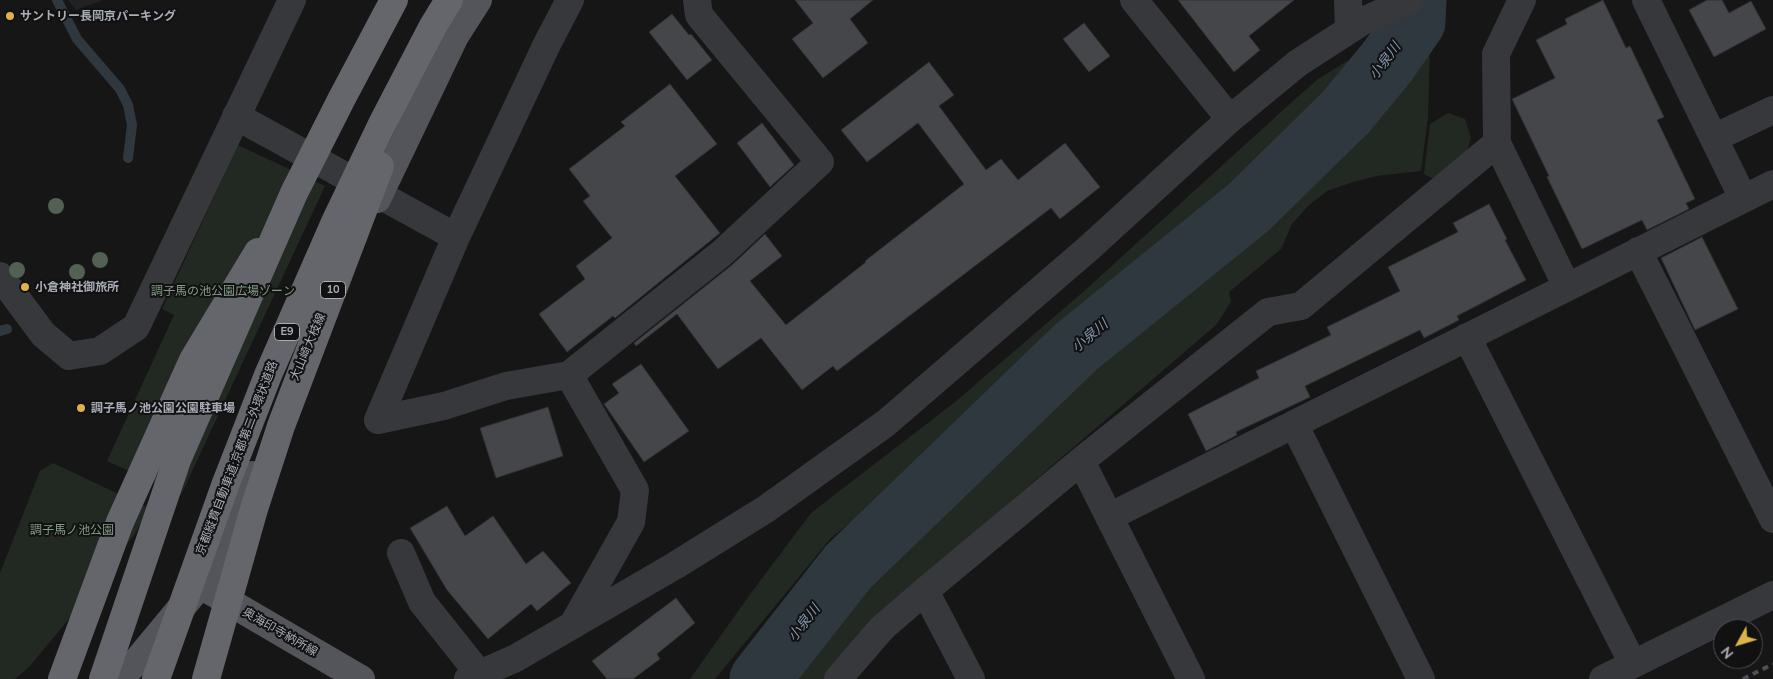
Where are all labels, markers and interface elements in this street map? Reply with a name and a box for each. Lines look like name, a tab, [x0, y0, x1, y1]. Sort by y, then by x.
place label: サントリー長岡京パーキング	[20, 9, 176, 23]
marker: サントリー長岡京パーキング	[4, 10, 16, 22]
water label: 小泉川	[1366, 39, 1404, 83]
place label: 小倉神社御旅所	[35, 280, 119, 294]
marker: 小倉神社御旅所	[19, 281, 31, 293]
road number: 10	[320, 282, 346, 298]
park label: 調子馬の池公園広場ゾーン	[151, 284, 295, 298]
street label: 大山崎大枝線	[287, 311, 329, 383]
water label: 小泉川	[1069, 316, 1111, 356]
road number: E9	[274, 324, 300, 341]
street label: 京都縦貫自動車道;京都第二外環状道路	[193, 359, 281, 557]
place label: 調子馬ノ池公園公園駐車場	[91, 401, 235, 415]
marker: 調子馬ノ池公園公園駐車場	[75, 402, 87, 414]
park label: 調子馬ノ池公園	[30, 523, 114, 537]
water label: 小泉川	[784, 601, 824, 645]
street label: 奥海印寺納所線	[240, 605, 320, 659]
north arrow	[1713, 619, 1763, 669]
text: N	[1717, 643, 1737, 663]

